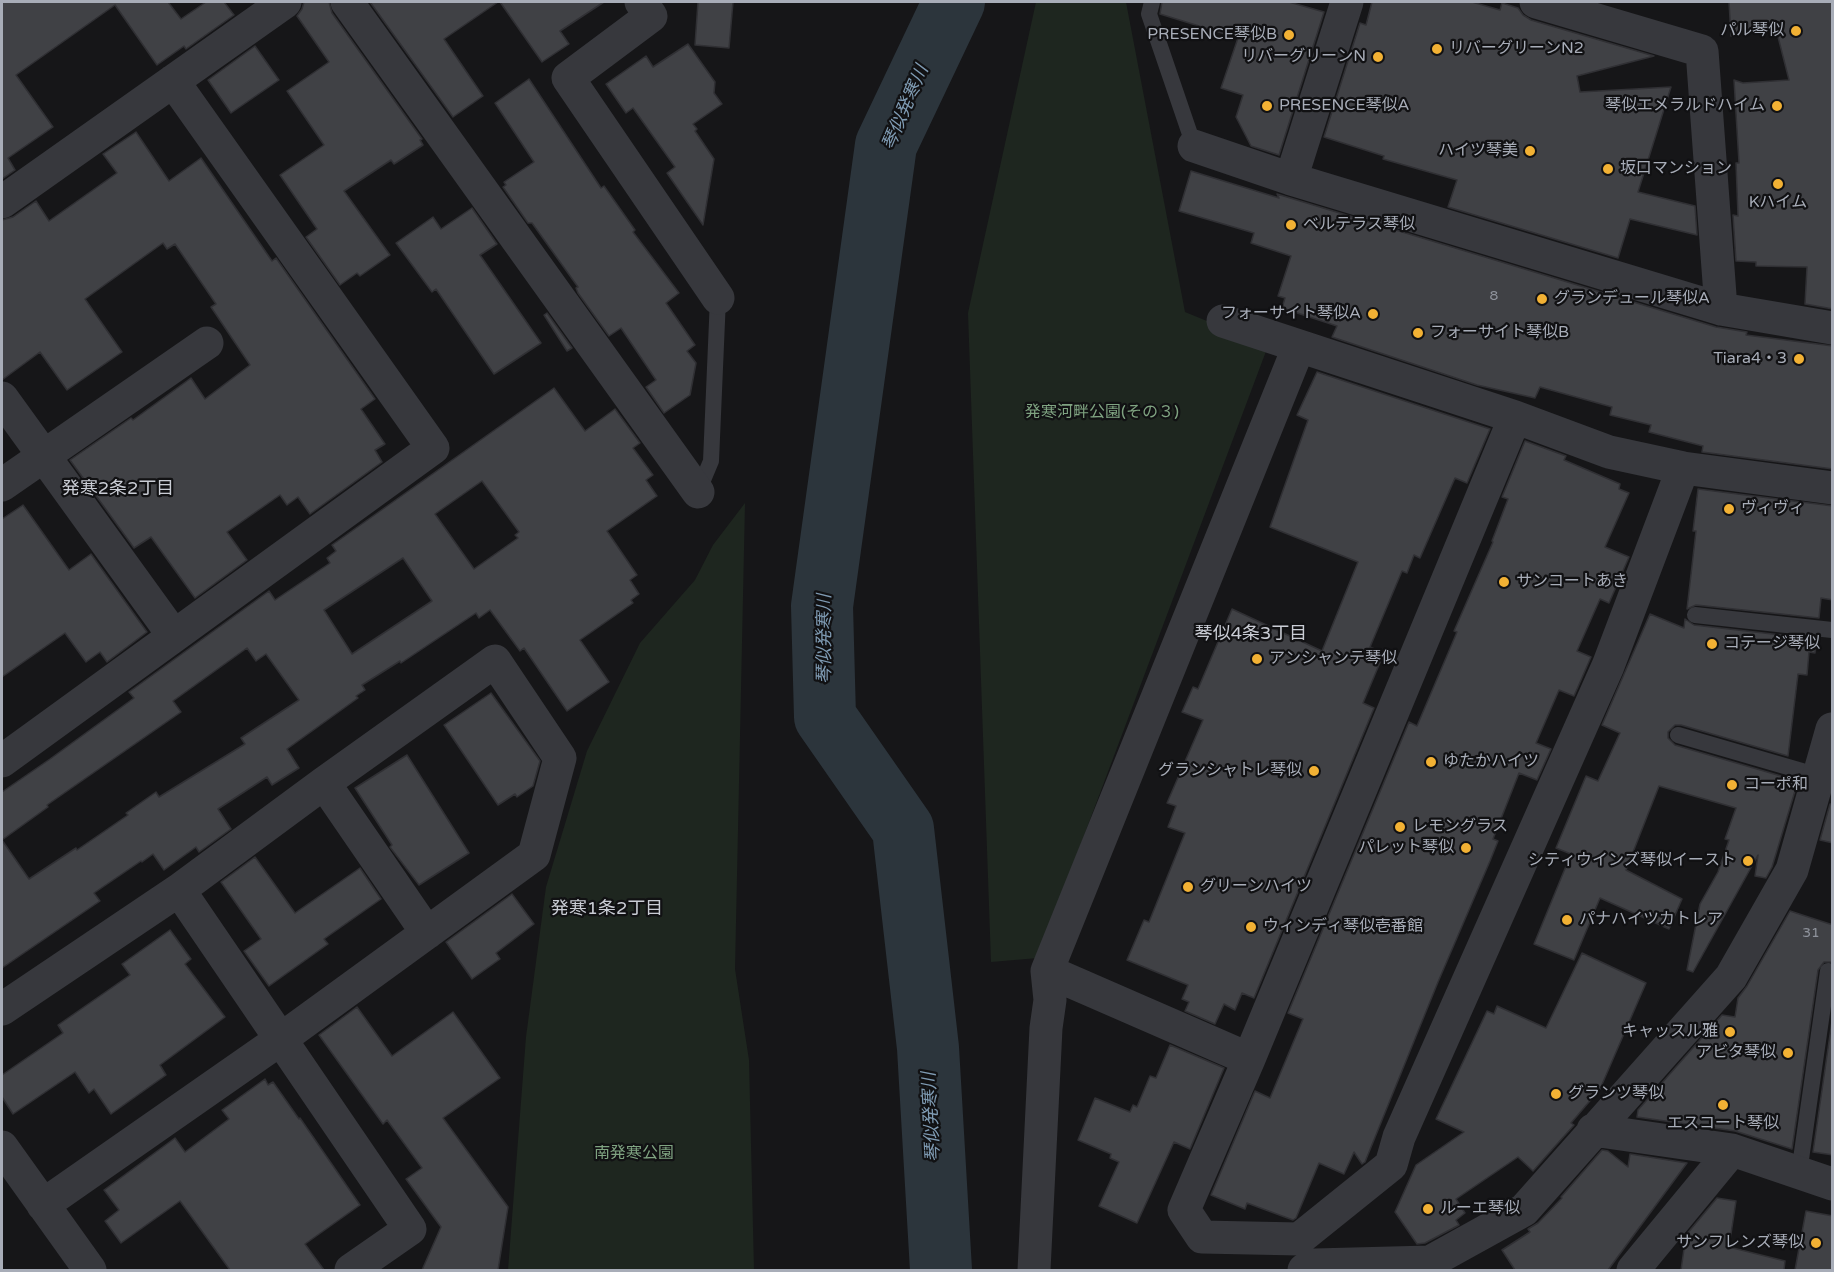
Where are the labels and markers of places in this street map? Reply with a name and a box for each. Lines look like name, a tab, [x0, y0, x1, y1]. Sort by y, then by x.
place label: パル琴似	[1720, 21, 1784, 41]
marker: パル琴似	[1789, 24, 1803, 38]
place label: PRESENCE琴似B	[1147, 25, 1277, 45]
marker: PRESENCE琴似B	[1282, 28, 1296, 42]
place label: リバーグリーンN2	[1449, 39, 1584, 59]
marker: リバーグリーンN2	[1430, 42, 1444, 56]
place label: リバーグリーンN	[1241, 47, 1366, 67]
marker: リバーグリーンN	[1371, 50, 1385, 64]
place label: PRESENCE琴似A	[1279, 96, 1410, 116]
place label: 琴似エメラルドハイム	[1605, 96, 1765, 116]
marker: PRESENCE琴似A	[1260, 99, 1274, 113]
marker: 琴似エメラルドハイム	[1770, 99, 1784, 113]
place label: ハイツ琴美	[1438, 141, 1518, 161]
marker: ハイツ琴美	[1523, 144, 1537, 158]
place label: 坂口マンション	[1620, 159, 1732, 179]
marker: 坂口マンション	[1601, 162, 1615, 176]
marker: Kハイム	[1771, 177, 1785, 191]
place label: Kハイム	[1749, 193, 1807, 213]
place label: ベルテラス琴似	[1303, 215, 1415, 235]
marker: ベルテラス琴似	[1284, 218, 1298, 232]
place label: グランデュール琴似A	[1554, 289, 1710, 309]
marker: グランデュール琴似A	[1535, 292, 1549, 306]
place label: フォーサイト琴似A	[1221, 304, 1361, 324]
marker: フォーサイト琴似A	[1366, 307, 1380, 321]
place label: フォーサイト琴似B	[1430, 323, 1569, 343]
marker: フォーサイト琴似B	[1411, 326, 1425, 340]
place label: Tiara4・3	[1713, 349, 1787, 369]
marker: Tiara4・3	[1792, 352, 1806, 366]
place label: ヴィヴィ	[1741, 499, 1805, 519]
marker: ヴィヴィ	[1722, 502, 1736, 516]
place label: サンコートあき	[1516, 572, 1628, 592]
marker: サンコートあき	[1497, 575, 1511, 589]
place label: コテージ琴似	[1724, 634, 1820, 654]
marker: コテージ琴似	[1705, 637, 1719, 651]
place label: アンシャンテ琴似	[1269, 649, 1397, 669]
marker: アンシャンテ琴似	[1250, 652, 1264, 666]
place label: ゆたかハイツ	[1443, 752, 1539, 772]
marker: ゆたかハイツ	[1424, 755, 1438, 769]
place label: グランシャトレ琴似	[1158, 761, 1302, 781]
marker: グランシャトレ琴似	[1307, 764, 1321, 778]
place label: コーポ和	[1744, 775, 1808, 795]
marker: コーポ和	[1725, 778, 1739, 792]
place label: レモングラス	[1412, 817, 1508, 837]
marker: レモングラス	[1393, 820, 1407, 834]
place label: パレット琴似	[1358, 838, 1454, 858]
marker: パレット琴似	[1459, 841, 1473, 855]
place label: シティウインズ琴似イースト	[1528, 851, 1736, 871]
marker: シティウインズ琴似イースト	[1741, 854, 1755, 868]
place label: グリーンハイツ	[1200, 877, 1312, 897]
marker: グリーンハイツ	[1181, 880, 1195, 894]
place label: パナハイツカトレア	[1579, 910, 1723, 930]
marker: パナハイツカトレア	[1560, 913, 1574, 927]
place label: ウィンディ琴似壱番館	[1263, 917, 1423, 937]
marker: ウィンディ琴似壱番館	[1244, 920, 1258, 934]
place label: キャッスル雅	[1622, 1022, 1718, 1042]
marker: キャッスル雅	[1723, 1025, 1737, 1039]
place label: アビタ琴似	[1696, 1043, 1776, 1063]
marker: アビタ琴似	[1781, 1046, 1795, 1060]
place label: グランツ琴似	[1568, 1084, 1664, 1104]
marker: グランツ琴似	[1549, 1087, 1563, 1101]
marker: エスコート琴似	[1716, 1098, 1730, 1112]
place label: エスコート琴似	[1667, 1114, 1779, 1134]
place label: ルーエ琴似	[1440, 1199, 1520, 1219]
marker: ルーエ琴似	[1421, 1202, 1435, 1216]
place label: サンフレンズ琴似	[1676, 1233, 1804, 1253]
marker: サンフレンズ琴似	[1809, 1236, 1823, 1250]

